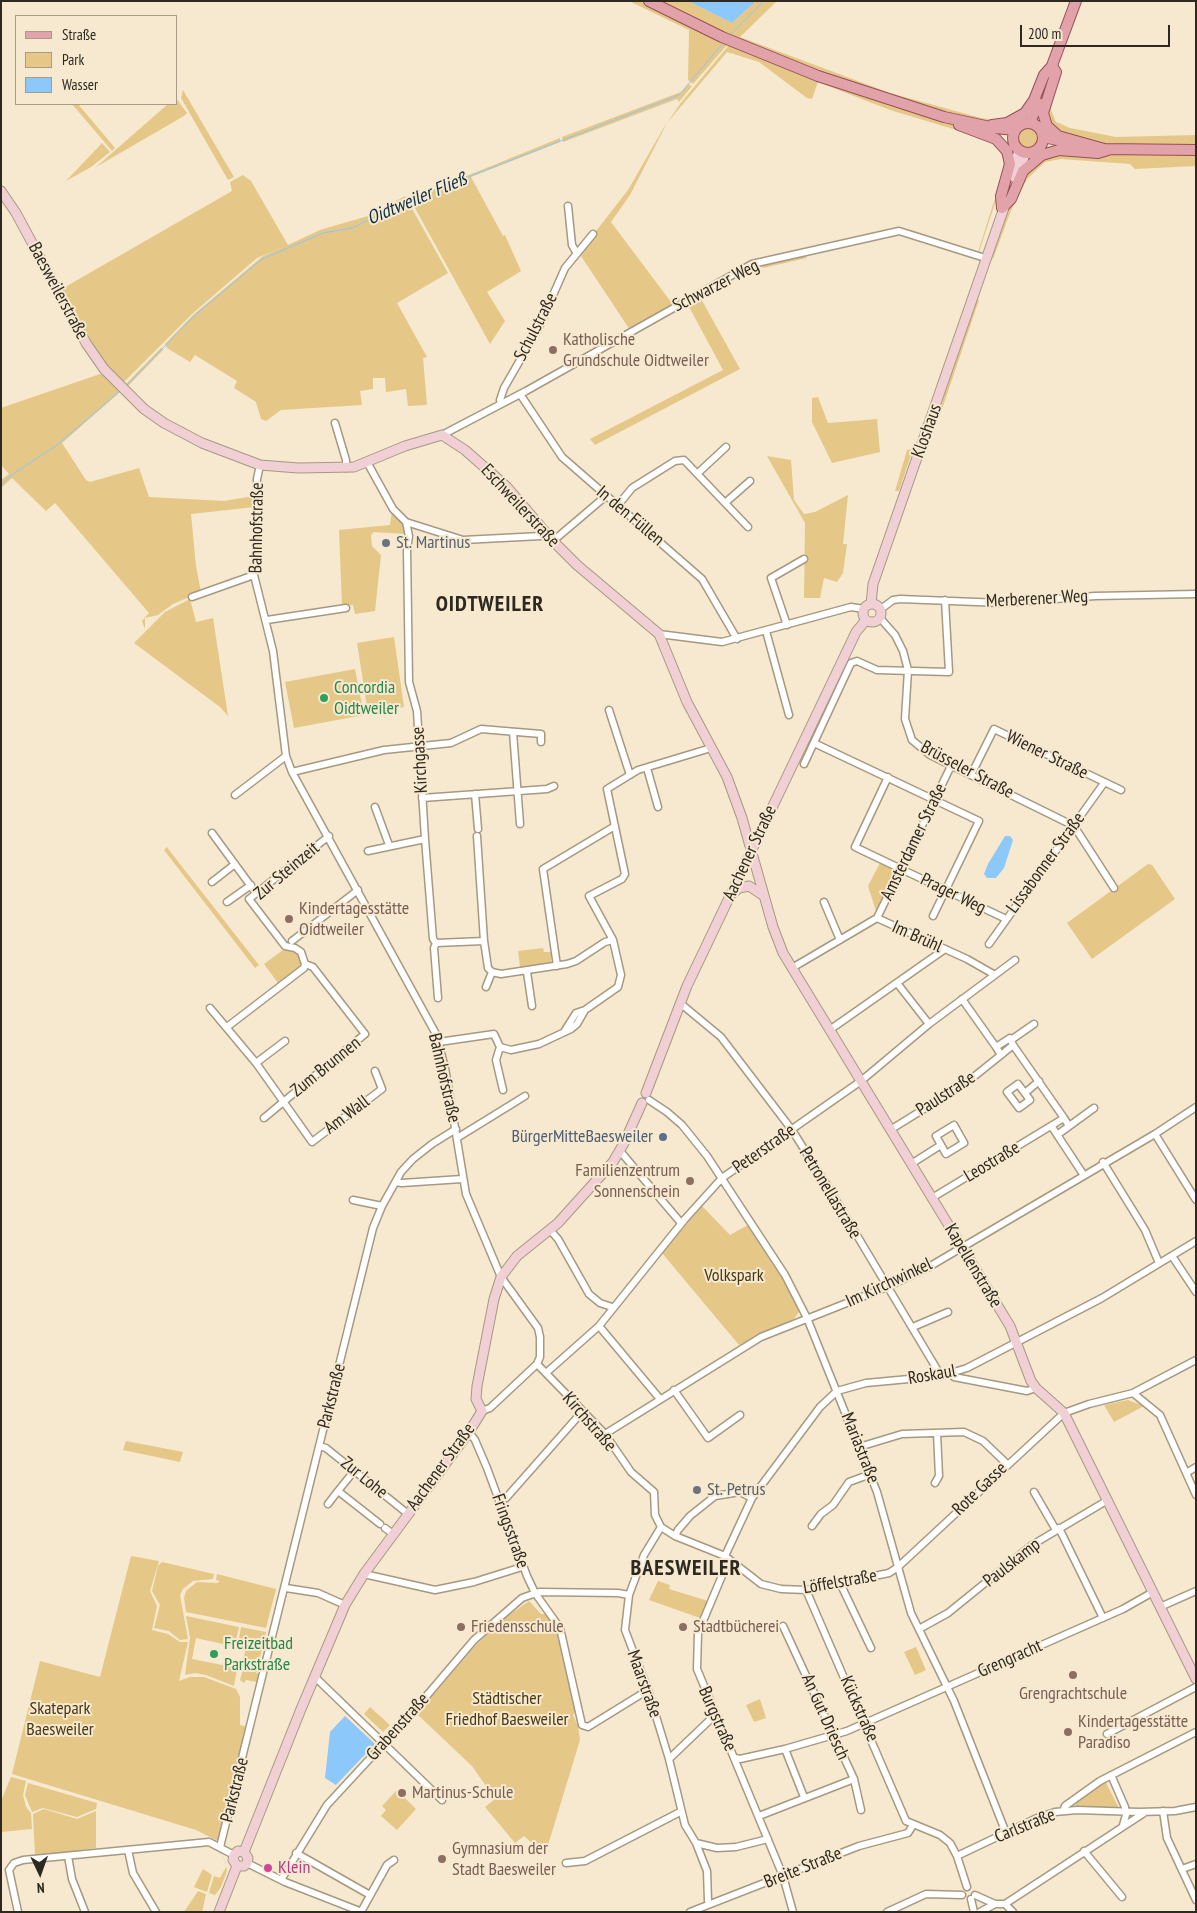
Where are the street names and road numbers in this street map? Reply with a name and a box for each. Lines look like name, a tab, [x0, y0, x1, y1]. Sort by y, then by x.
street label: Baesweilerstraße	[23, 239, 93, 343]
street label: Schwarzer Weg	[669, 255, 763, 317]
street label: Schulstraße	[510, 289, 562, 365]
street label: Kloshaus	[907, 401, 947, 461]
street label: Eschweilerstraße	[476, 460, 564, 552]
street label: In den Füllen	[592, 481, 668, 551]
street label: Bahnhofstraße	[245, 482, 269, 574]
street label: Merberener Weg	[985, 586, 1089, 612]
street label: Kirchgasse	[407, 726, 433, 794]
street label: Wiener Straße	[1002, 726, 1092, 784]
street label: Brüsseler Straße	[917, 736, 1017, 804]
street label: Amsterdamer Straße	[876, 780, 952, 904]
street label: Aachener Straße	[719, 802, 781, 904]
street label: Lissabonner Straße	[1002, 808, 1090, 918]
street label: Zur Steinzeit	[250, 838, 324, 904]
street label: Prager Weg	[917, 869, 989, 919]
street label: Im Brühl	[888, 916, 946, 958]
street label: Bahnhofstraße	[423, 1031, 465, 1125]
street label: Zum Brunnen	[287, 1032, 365, 1102]
street label: Paulstraße	[912, 1067, 980, 1121]
street label: Am Wall	[320, 1091, 374, 1139]
street label: Peterstraße	[728, 1120, 800, 1178]
street label: Leostraße	[960, 1137, 1024, 1187]
street label: Petronellastraße	[794, 1143, 866, 1243]
street label: Kapellenstraße	[940, 1220, 1006, 1312]
street label: Im Kirchwinkel	[842, 1254, 936, 1312]
street label: Roskaul	[906, 1360, 958, 1390]
street label: Parkstraße	[314, 1361, 350, 1431]
street label: Kirchstraße	[557, 1388, 621, 1456]
street label: Mariastraße	[836, 1410, 884, 1486]
street label: Aachener Straße	[402, 1419, 480, 1515]
street label: Zur Lohe	[336, 1453, 392, 1503]
street label: Rote Gasse	[948, 1458, 1012, 1520]
street label: Fringsstraße	[487, 1491, 533, 1571]
street label: Paulskamp	[979, 1534, 1045, 1592]
street label: Löffelstraße	[801, 1565, 879, 1599]
street label: Grengracht	[974, 1635, 1046, 1683]
street label: Maarstraße	[622, 1647, 666, 1721]
street label: An Gut Driesch	[796, 1671, 854, 1763]
street label: Kückstraße	[835, 1673, 883, 1745]
street label: Burgstraße	[693, 1683, 741, 1755]
street label: Grabenstraße	[362, 1689, 434, 1765]
street label: Parkstraße	[217, 1755, 253, 1825]
street label: Carlstraße	[991, 1804, 1059, 1848]
street label: Breite Straße	[761, 1843, 845, 1893]

